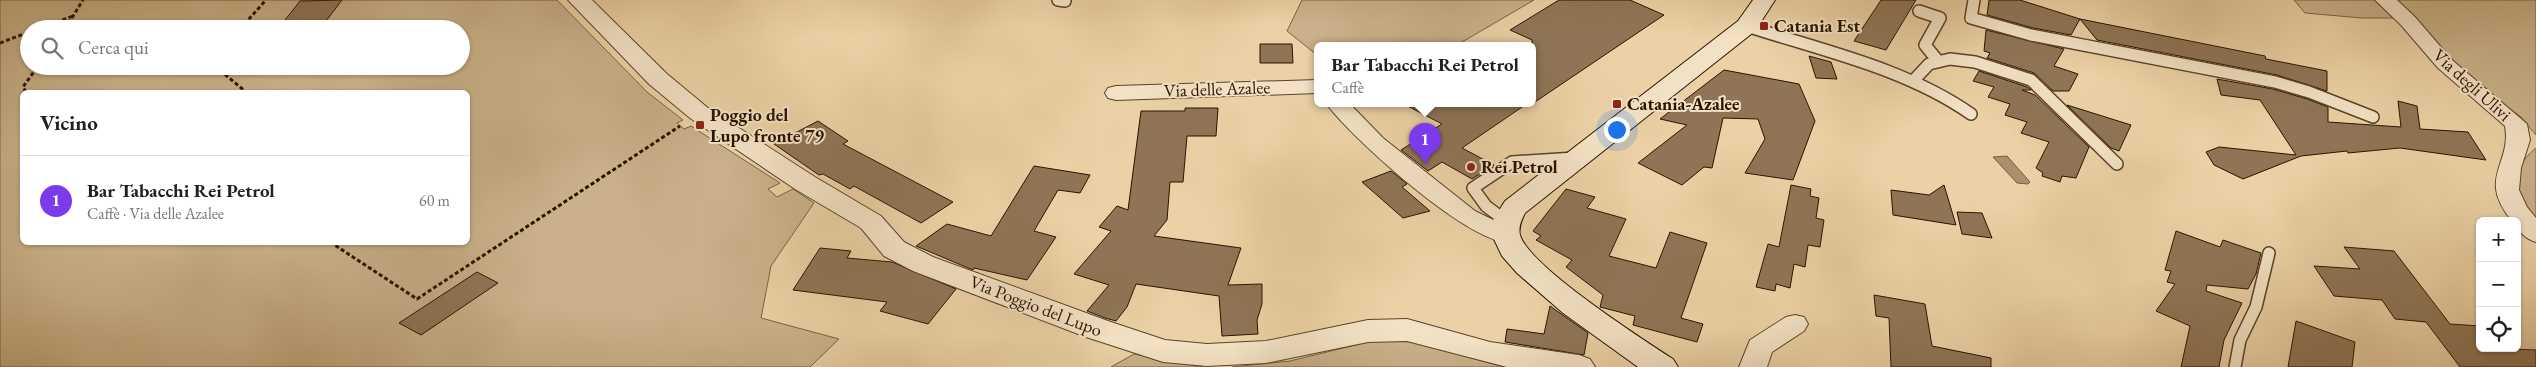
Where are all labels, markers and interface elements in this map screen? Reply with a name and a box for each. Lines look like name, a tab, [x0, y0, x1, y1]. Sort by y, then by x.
place label: Catania Est	[1774, 14, 1861, 37]
search box	[20, 20, 470, 75]
marker: Catania Est	[1758, 20, 1770, 32]
icon: search	[38, 34, 66, 62]
text: Cerca qui	[78, 35, 149, 60]
popup	[1314, 42, 1536, 107]
street label: Via degli Ulivi	[2428, 43, 2517, 126]
text: Bar Tabacchi Rei Petrol	[1331, 52, 1519, 77]
street label: Via delle Azalee	[1163, 75, 1271, 102]
text: Caffè	[1331, 77, 1364, 98]
place label: Catania-Azalee	[1627, 92, 1740, 115]
marker: Catania-Azalee	[1611, 98, 1623, 110]
place label: Poggio del Lupo fronte 79	[710, 103, 824, 147]
text: Vicino	[40, 109, 98, 136]
your location	[1604, 117, 1630, 143]
marker: Poggio del Lupo fronte 79	[694, 119, 706, 131]
pin: 1	[1409, 123, 1441, 164]
place label: Rei Petrol	[1481, 155, 1558, 178]
marker: Rei Petrol	[1465, 161, 1477, 173]
text: Bar Tabacchi Rei Petrol	[87, 178, 275, 203]
text: 1	[52, 190, 60, 211]
text: 60 m	[419, 190, 450, 211]
text: Caffè · Via delle Azalee	[87, 203, 224, 224]
map controls	[2476, 217, 2521, 352]
button: +	[2476, 217, 2521, 262]
button: −	[2476, 262, 2521, 307]
street label: Via Poggio del Lupo	[967, 270, 1106, 341]
button: locate	[2476, 307, 2521, 352]

